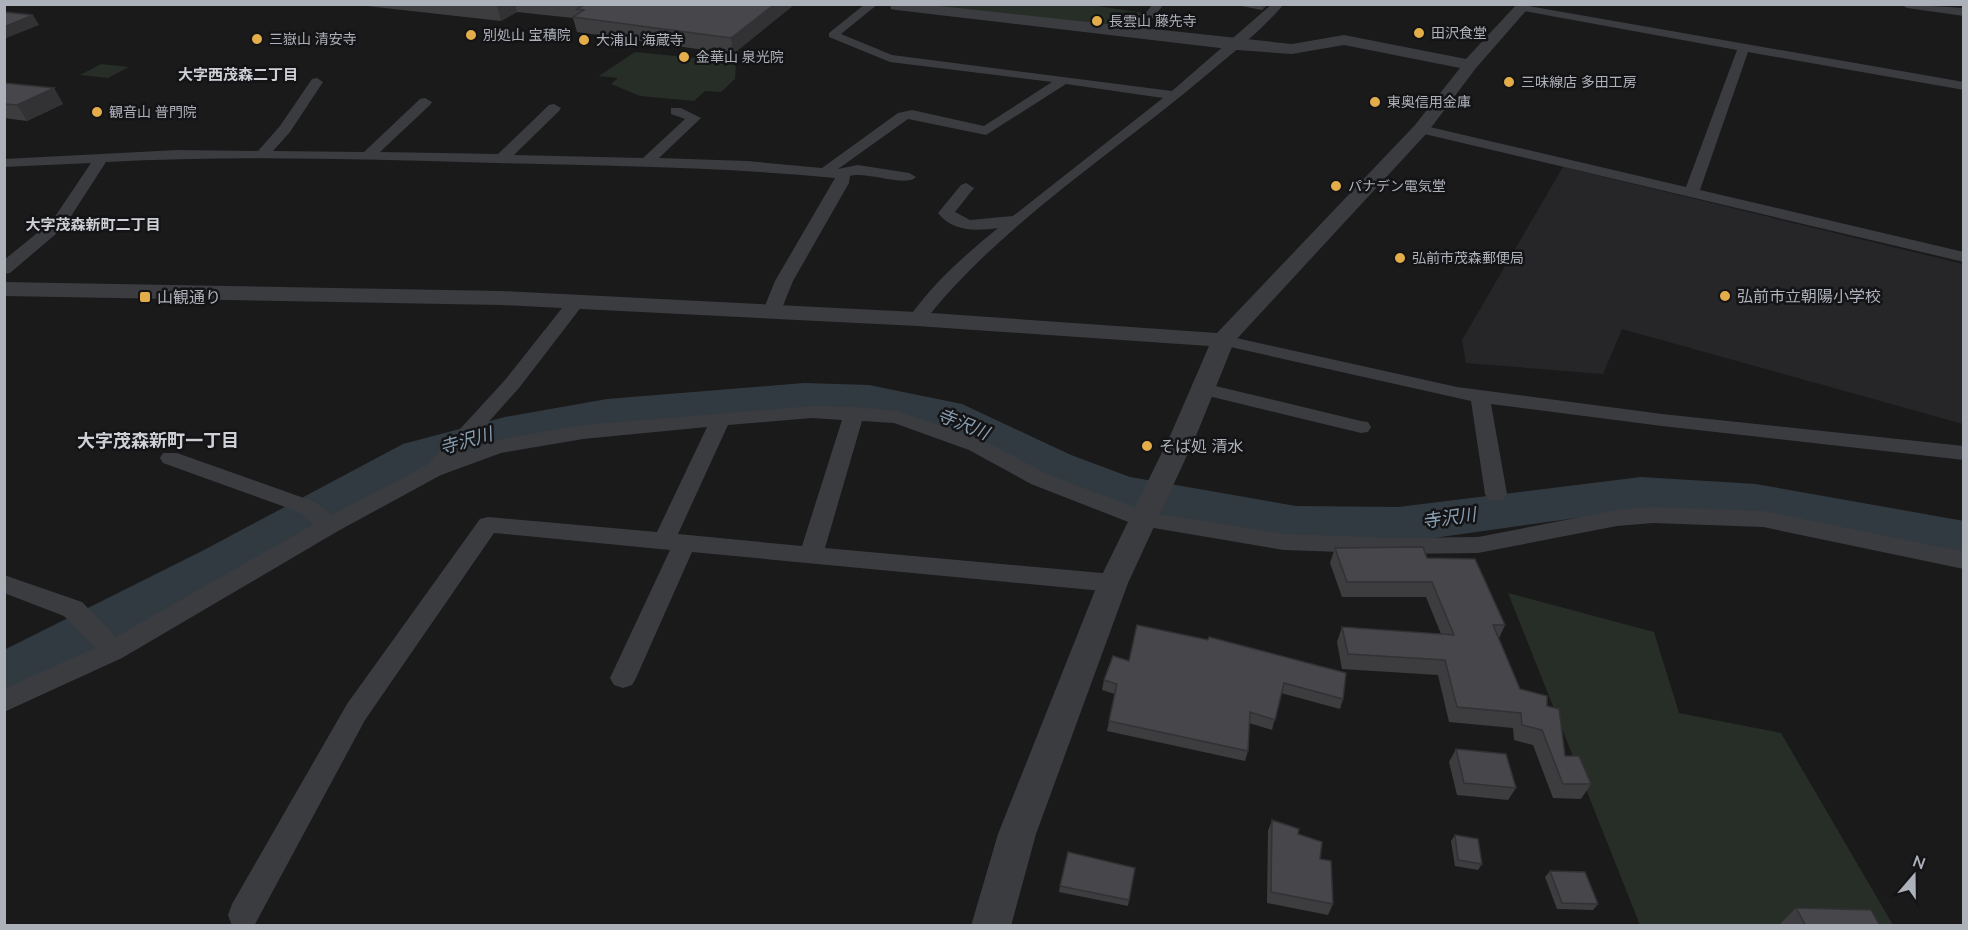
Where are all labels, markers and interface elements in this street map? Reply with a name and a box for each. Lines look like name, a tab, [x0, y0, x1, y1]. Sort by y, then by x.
place label: 長雲山 藤先寺	[1109, 12, 1197, 30]
marker: 長雲山 藤先寺	[1090, 14, 1104, 28]
place label: 田沢食堂	[1431, 24, 1487, 42]
place label: 別処山 宝積院	[483, 26, 571, 44]
marker: 田沢食堂	[1412, 26, 1426, 40]
marker: 別処山 宝積院	[464, 28, 478, 42]
place label: 三嶽山 清安寺	[269, 30, 357, 48]
place label: 大浦山 海蔵寺	[596, 31, 684, 49]
marker: 三嶽山 清安寺	[250, 32, 264, 46]
marker: 大浦山 海蔵寺	[577, 33, 591, 47]
place label: 金華山 泉光院	[696, 48, 784, 66]
marker: 金華山 泉光院	[677, 50, 691, 64]
district label: 大字西茂森二丁目	[178, 65, 298, 84]
place label: 三味線店 多田工房	[1521, 73, 1637, 91]
marker: 三味線店 多田工房	[1502, 75, 1516, 89]
place label: 東奥信用金庫	[1387, 93, 1471, 111]
marker: 東奥信用金庫	[1368, 95, 1382, 109]
place label: 観音山 普門院	[109, 103, 197, 121]
marker: 観音山 普門院	[90, 105, 104, 119]
place label: パナデン電気堂	[1348, 177, 1446, 195]
marker: パナデン電気堂	[1329, 179, 1343, 193]
district label: 大字茂森新町二丁目	[25, 215, 161, 234]
place label: 弘前市茂森郵便局	[1412, 249, 1524, 267]
marker: 弘前市茂森郵便局	[1393, 251, 1407, 265]
place label: 弘前市立朝陽小学校	[1737, 286, 1881, 306]
place label: 山観通り	[157, 287, 221, 307]
marker: 弘前市立朝陽小学校	[1718, 289, 1732, 303]
marker: 山観通り	[138, 290, 152, 304]
water label: 寺沢川	[934, 403, 994, 445]
water label: 寺沢川	[437, 421, 497, 459]
district label: 大字茂森新町一丁目	[77, 429, 239, 452]
place label: そば処 清水	[1159, 436, 1243, 456]
marker: そば処 清水	[1140, 439, 1154, 453]
water label: 寺沢川	[1421, 502, 1479, 533]
north arrow	[1884, 846, 1944, 906]
text: N	[1910, 850, 1928, 873]

